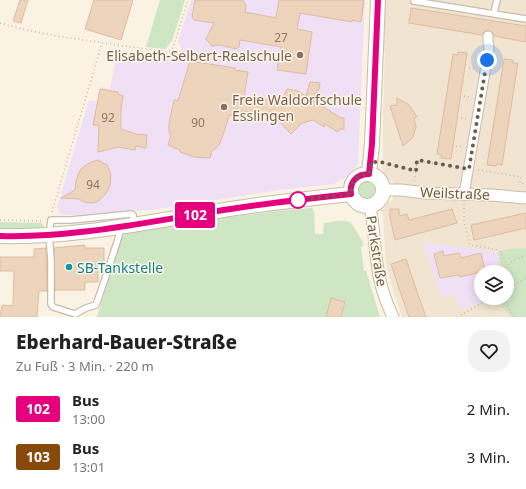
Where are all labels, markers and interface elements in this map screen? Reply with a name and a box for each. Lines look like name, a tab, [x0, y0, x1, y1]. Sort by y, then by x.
house number: 27	[274, 29, 288, 46]
place label: Elisabeth-Selbert-Realschule	[106, 46, 292, 65]
marker: Elisabeth-Selbert-Realschule	[295, 50, 305, 60]
your location	[477, 50, 497, 70]
place label: Freie Waldorfschule Esslingen	[232, 90, 362, 125]
marker: Freie Waldorfschule Esslingen	[219, 102, 229, 112]
house number: 92	[101, 109, 115, 126]
house number: 90	[191, 114, 205, 131]
house number: 94	[86, 176, 100, 193]
street label: Weilstraße	[420, 182, 490, 204]
unlabelled marker	[289, 191, 307, 209]
line badge: 102	[172, 202, 218, 228]
text: 102	[183, 205, 207, 224]
street label: Parkstraße	[362, 214, 392, 288]
place label: SB-Tankstelle	[77, 258, 163, 277]
marker: SB-Tankstelle	[64, 262, 74, 272]
map controls	[474, 265, 514, 305]
button: layers	[474, 265, 514, 305]
text: Eberhard-Bauer-Straße	[16, 329, 237, 355]
button: heart	[468, 330, 510, 372]
text: Zu Fuß · 3 Min. · 220 m	[16, 357, 154, 375]
text: Bus	[72, 390, 99, 410]
text: 102	[26, 399, 50, 418]
text: 2 Min.	[467, 399, 510, 419]
text: 13:00	[72, 410, 105, 428]
text: Bus	[72, 438, 99, 458]
text: 103	[26, 447, 50, 466]
text: 3 Min.	[467, 447, 510, 467]
text: 13:01	[72, 458, 105, 476]

